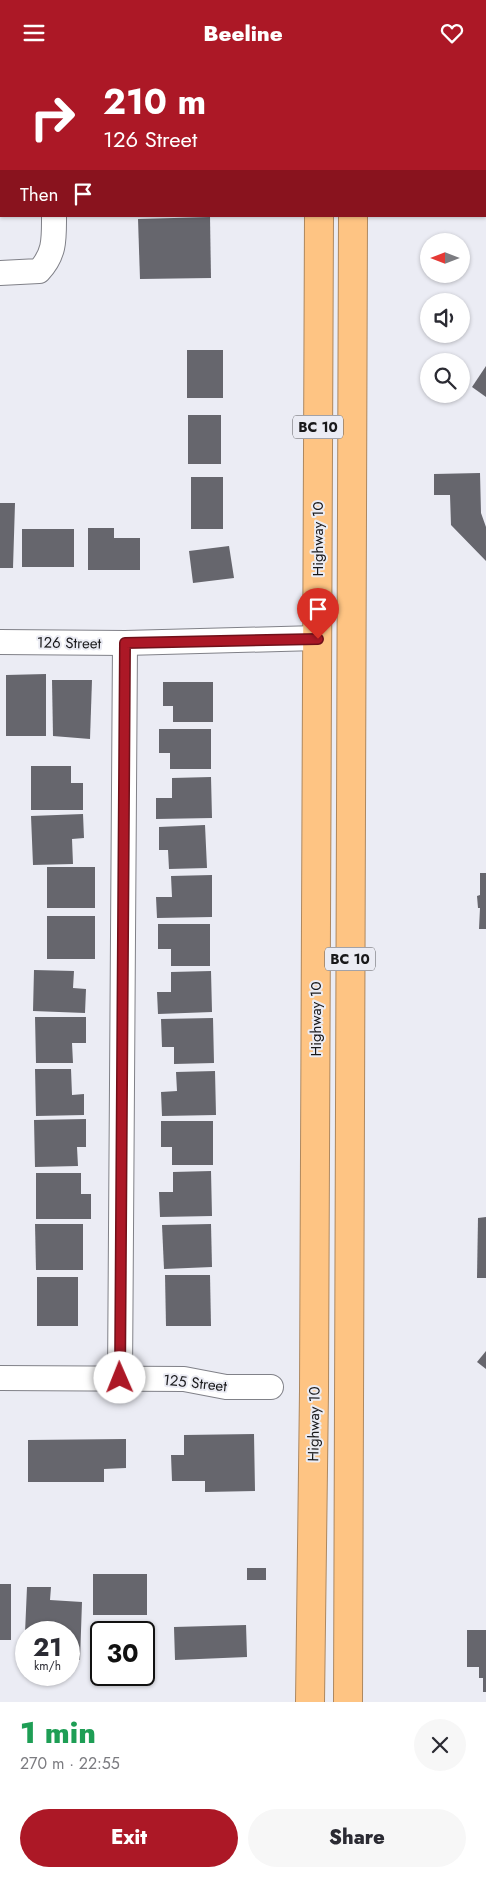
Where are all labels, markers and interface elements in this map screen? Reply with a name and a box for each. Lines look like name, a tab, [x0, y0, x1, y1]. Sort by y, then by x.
text: Beeline	[203, 17, 283, 49]
icon: menu	[20, 19, 48, 47]
icon: heart	[438, 19, 466, 47]
text: 210 m	[103, 77, 206, 127]
icon: right	[20, 85, 85, 150]
text: 126 Street	[103, 123, 197, 155]
icon: arrive	[69, 180, 97, 208]
text: Then	[20, 181, 59, 208]
north arrow	[420, 233, 470, 283]
map controls	[420, 233, 470, 403]
button: sound	[420, 293, 470, 343]
button: search	[420, 353, 470, 403]
road number: BC 10	[293, 416, 343, 439]
street label: Highway 10	[307, 501, 329, 577]
pin	[297, 588, 339, 639]
icon: arrive	[304, 595, 332, 623]
street label: 126 Street	[37, 631, 102, 655]
road number: BC 10	[325, 947, 375, 971]
street label: Highway 10	[305, 981, 327, 1057]
position arrow	[93, 1351, 145, 1403]
street label: 125 Street	[162, 1369, 228, 1397]
street label: Highway 10	[302, 1386, 326, 1462]
speed limit sign: 30	[90, 1621, 155, 1686]
text: 21	[33, 1629, 62, 1665]
text: km/h	[34, 1657, 61, 1675]
text: 1 min	[20, 1711, 96, 1754]
button: close	[414, 1719, 466, 1771]
text: 270 m · 22:55	[20, 1752, 120, 1775]
button: Exit	[20, 1809, 238, 1867]
button: Share	[248, 1809, 466, 1867]

